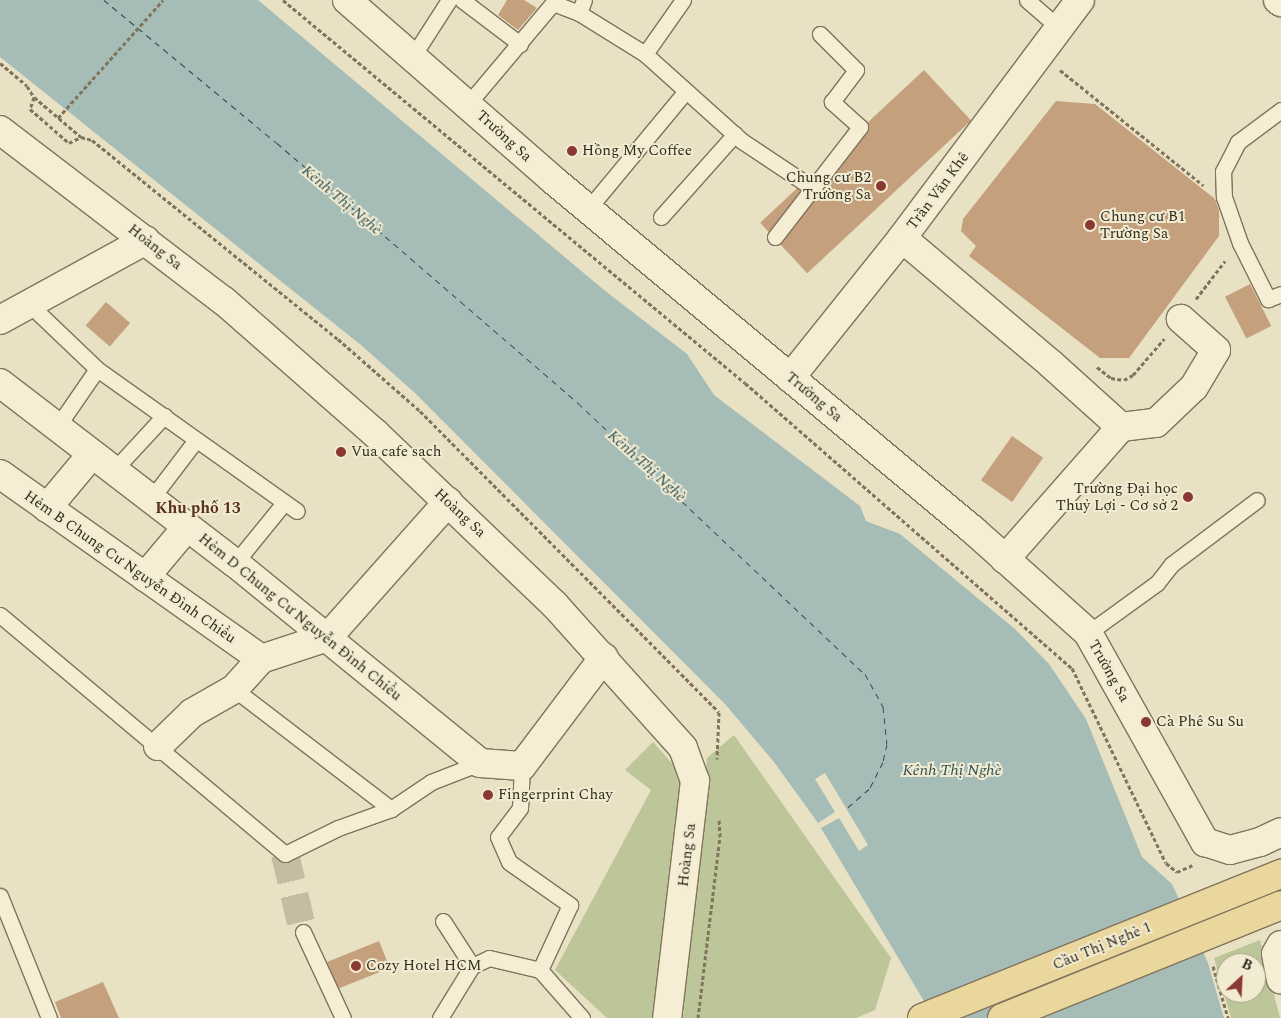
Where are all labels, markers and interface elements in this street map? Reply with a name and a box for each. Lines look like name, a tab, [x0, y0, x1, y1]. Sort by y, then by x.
street label: Trường Sa	[473, 106, 535, 166]
place label: Hồng My Coffee	[582, 142, 692, 160]
marker: Hồng My Coffee	[566, 145, 578, 157]
street label: Trần Văn Khê	[903, 149, 973, 233]
water label: Kênh Thị Nghè	[298, 161, 386, 239]
place label: Chung cư B2 Trường Sa	[786, 168, 871, 203]
marker: Chung cư B2 Trường Sa	[875, 180, 887, 192]
place label: Chung cư B1 Trường Sa	[1100, 207, 1185, 242]
marker: Chung cư B1 Trường Sa	[1084, 219, 1096, 231]
street label: Hoàng Sa	[124, 220, 186, 274]
street label: Trường Sa	[782, 368, 846, 426]
water label: Kênh Thị Nghè	[604, 426, 690, 506]
place label: Vua cafe sach	[351, 443, 442, 461]
marker: Vua cafe sach	[335, 446, 347, 458]
place label: Trường Đại học Thuỷ Lợi - Cơ sở 2	[1056, 479, 1178, 514]
street label: Hoàng Sa	[431, 485, 489, 541]
street label: Hẻm B Chung Cư Nguyễn Ðình Chiểu	[21, 487, 239, 647]
marker: Trường Đại học Thuỷ Lợi - Cơ sở 2	[1182, 491, 1194, 503]
district label: Khu phố 13	[155, 498, 241, 518]
street label: Hẻm D Chung Cư Nguyễn Ðình Chiểu	[195, 529, 405, 705]
street label: Trường Sa	[1085, 637, 1133, 705]
place label: Cà Phê Su Su	[1156, 713, 1244, 731]
marker: Cà Phê Su Su	[1140, 716, 1152, 728]
water label: Kênh Thị Nghè	[903, 760, 1001, 780]
place label: Fingerprint Chay	[498, 786, 613, 804]
marker: Fingerprint Chay	[482, 789, 494, 801]
street label: Hoàng Sa	[674, 822, 700, 888]
street label: Cầu Thị Nghè 1	[1050, 918, 1154, 974]
north arrow	[1216, 953, 1266, 1003]
text: B	[1238, 953, 1256, 976]
place label: Cozy Hotel HCM	[366, 957, 481, 975]
marker: Cozy Hotel HCM	[350, 960, 362, 972]

